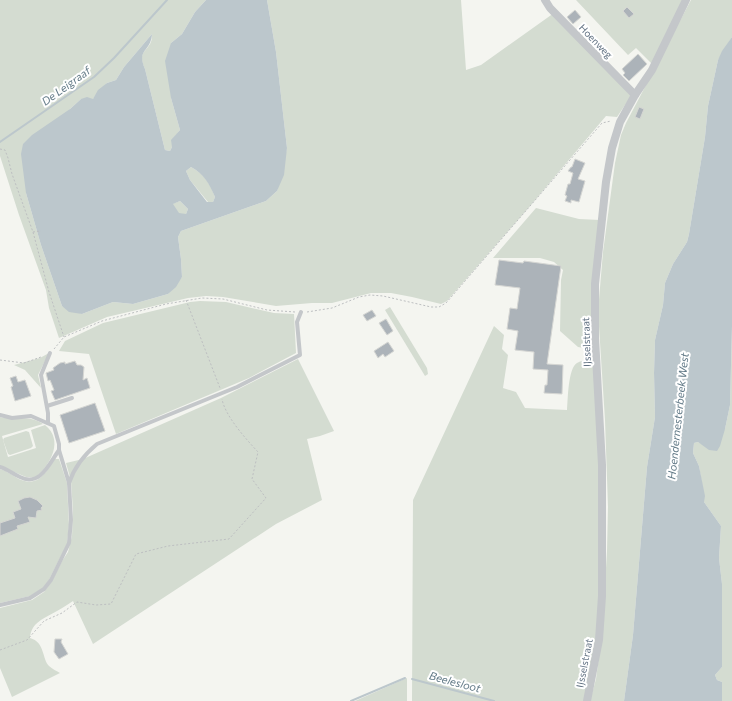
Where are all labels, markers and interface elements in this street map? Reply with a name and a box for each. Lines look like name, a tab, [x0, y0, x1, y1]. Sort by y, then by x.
street label: Hoenweg	[577, 21, 616, 61]
water label: De Leigraaf	[39, 63, 94, 108]
street label: IJsselstraat	[579, 317, 593, 367]
water label: Hoendernesterbeek West	[664, 352, 691, 480]
street label: IJsselstraat	[573, 637, 595, 689]
water label: Beelesloot	[428, 668, 483, 695]

